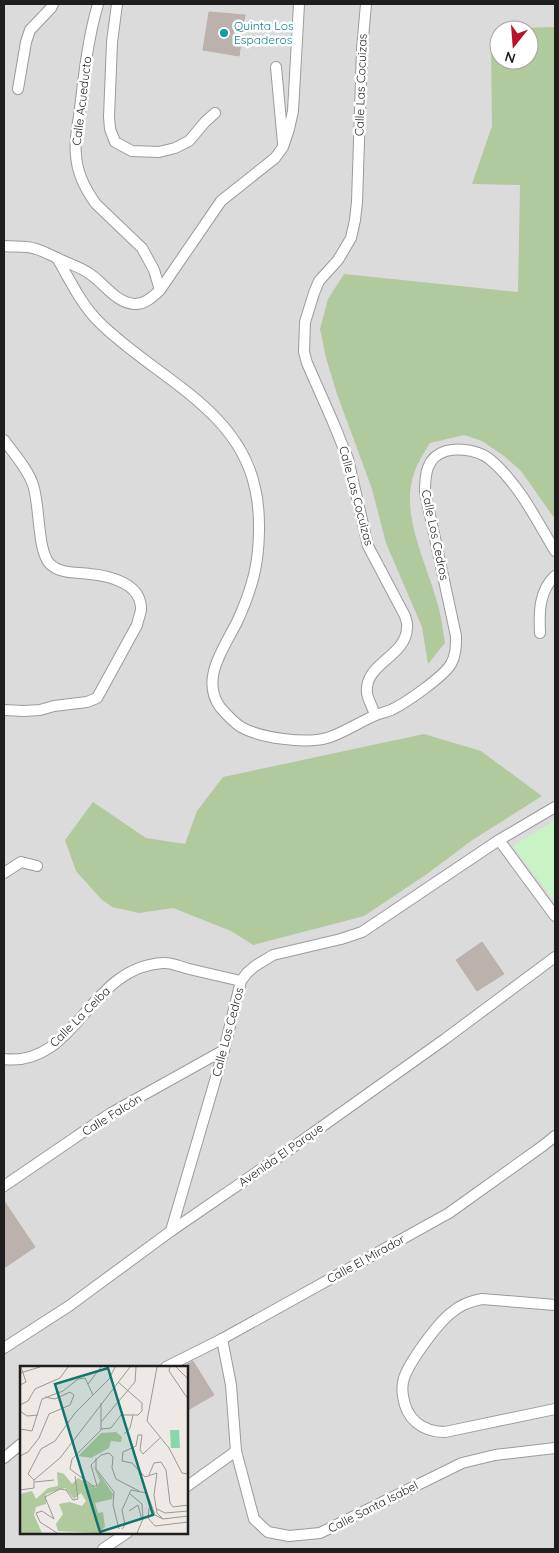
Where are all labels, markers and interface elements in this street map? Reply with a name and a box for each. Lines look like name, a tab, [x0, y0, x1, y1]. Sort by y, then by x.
place label: Quinta Los Espaderos	[234, 18, 294, 47]
north arrow	[489, 20, 539, 70]
marker: Quinta Los Espaderos	[218, 27, 230, 39]
street label: Calle Las Cocuizas	[351, 33, 370, 136]
text: N	[503, 47, 518, 68]
street label: Calle Acueducto	[69, 55, 94, 146]
street label: Calle Las Cocuizas	[336, 444, 377, 548]
street label: Calle Los Cedros	[419, 488, 452, 582]
street label: Calle La Ceiba	[46, 983, 113, 1050]
street label: Calle Los Cedros	[208, 985, 247, 1078]
street label: Calle Falcón	[79, 1090, 144, 1139]
street label: Avenida El Parque	[235, 1120, 326, 1189]
street label: Calle El Mirador	[324, 1231, 408, 1286]
inset map	[20, 1366, 188, 1533]
street label: Calle Santa Isabel	[325, 1477, 420, 1536]

